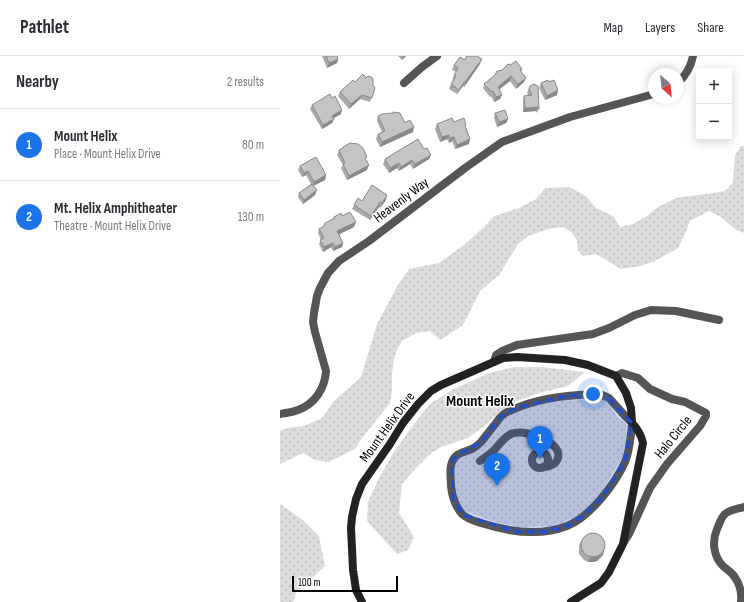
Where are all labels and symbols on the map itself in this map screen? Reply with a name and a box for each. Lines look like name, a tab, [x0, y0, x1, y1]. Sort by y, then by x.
north arrow	[648, 68, 684, 104]
street label: Heavenly Way	[370, 173, 432, 226]
your location	[583, 384, 603, 404]
street label: Mount Helix Drive	[356, 389, 418, 465]
district label: Mount Helix	[446, 392, 514, 411]
street label: Halo Circle	[651, 412, 695, 462]
pin: 1	[527, 426, 553, 459]
pin: 2	[484, 453, 510, 486]
scale bar	[292, 574, 398, 593]

